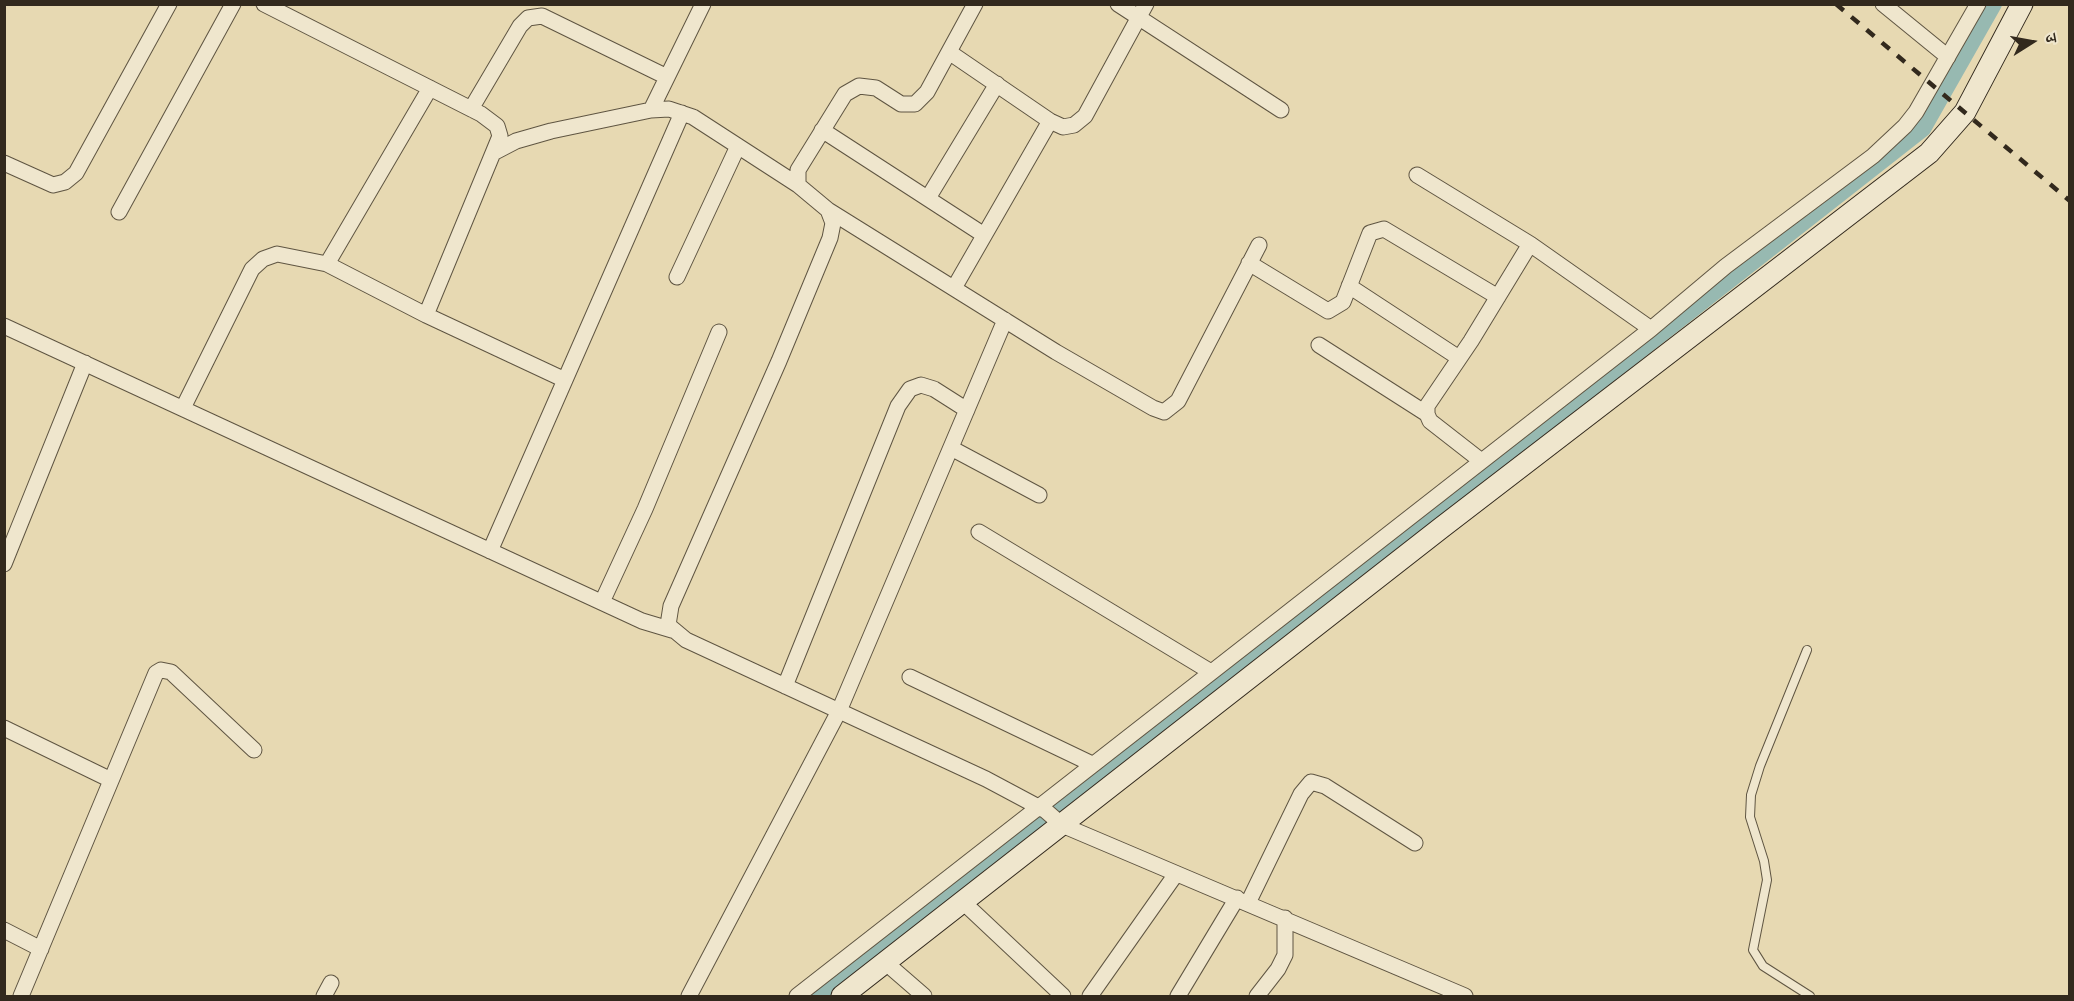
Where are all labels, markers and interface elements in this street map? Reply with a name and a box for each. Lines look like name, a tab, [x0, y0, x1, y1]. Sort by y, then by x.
north arrow	[2002, 12, 2062, 72]
text: उ	[2041, 33, 2058, 44]

